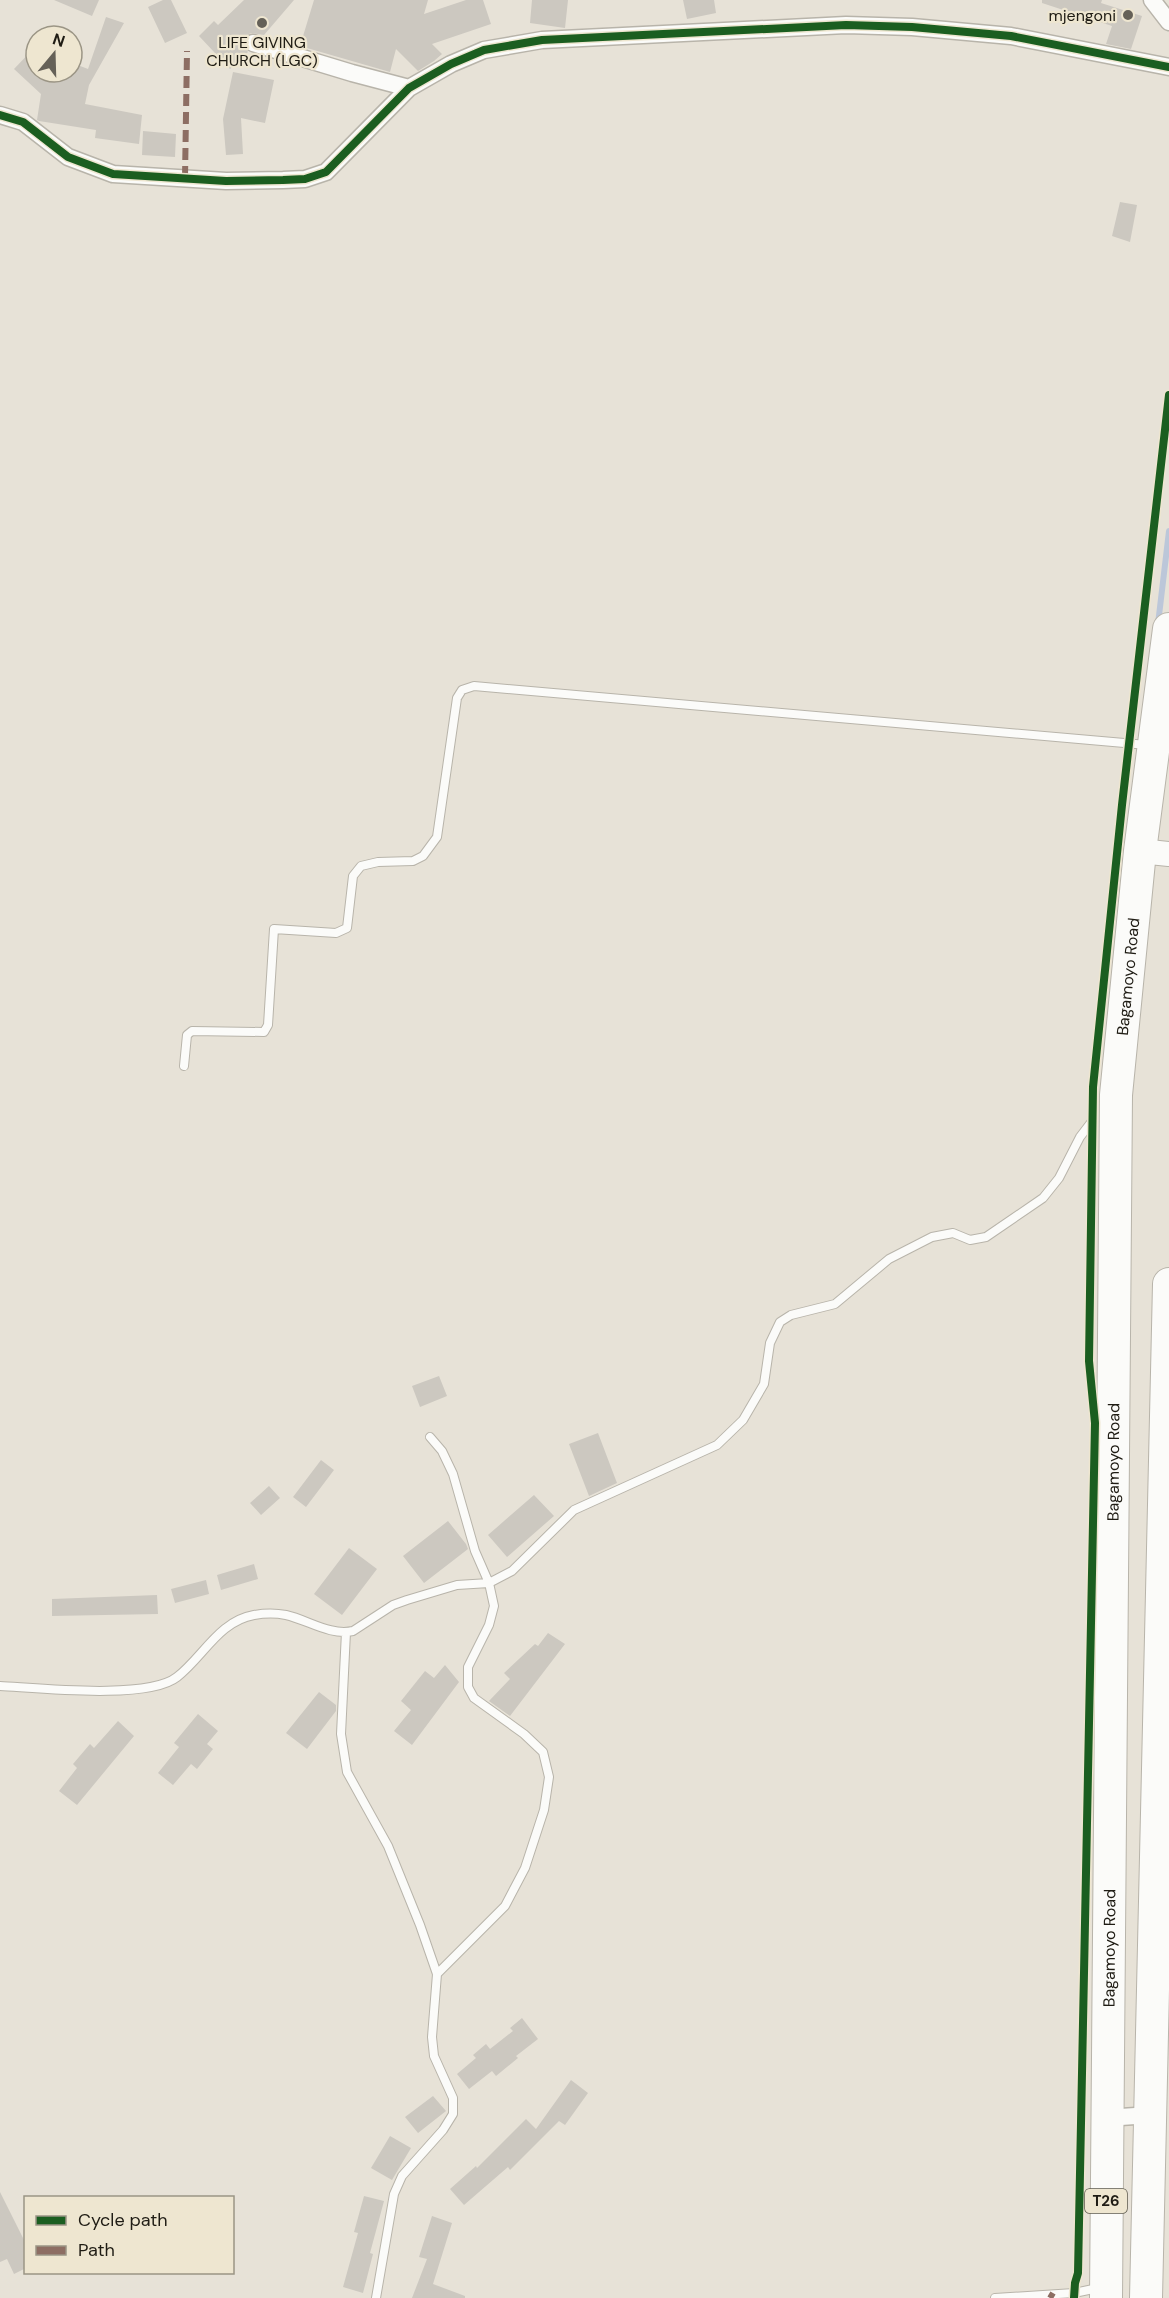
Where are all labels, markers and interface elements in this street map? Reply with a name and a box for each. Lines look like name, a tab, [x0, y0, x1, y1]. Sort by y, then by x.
place label: mjengoni	[1048, 5, 1116, 26]
marker: mjengoni	[1121, 8, 1135, 22]
marker: LIFE GIVING CHURCH (LGC)	[255, 16, 269, 30]
north arrow	[24, 24, 84, 84]
text: N	[50, 28, 68, 52]
place label: LIFE GIVING CHURCH (LGC)	[206, 32, 318, 71]
street label: Bagamoyo Road	[1111, 917, 1144, 1037]
street label: Bagamoyo Road	[1102, 1403, 1124, 1521]
street label: Bagamoyo Road	[1098, 1889, 1120, 2007]
road number: T26	[1085, 2189, 1127, 2213]
legend	[24, 2196, 234, 2274]
text: Cycle path	[78, 2208, 168, 2232]
text: Path	[78, 2238, 115, 2262]

